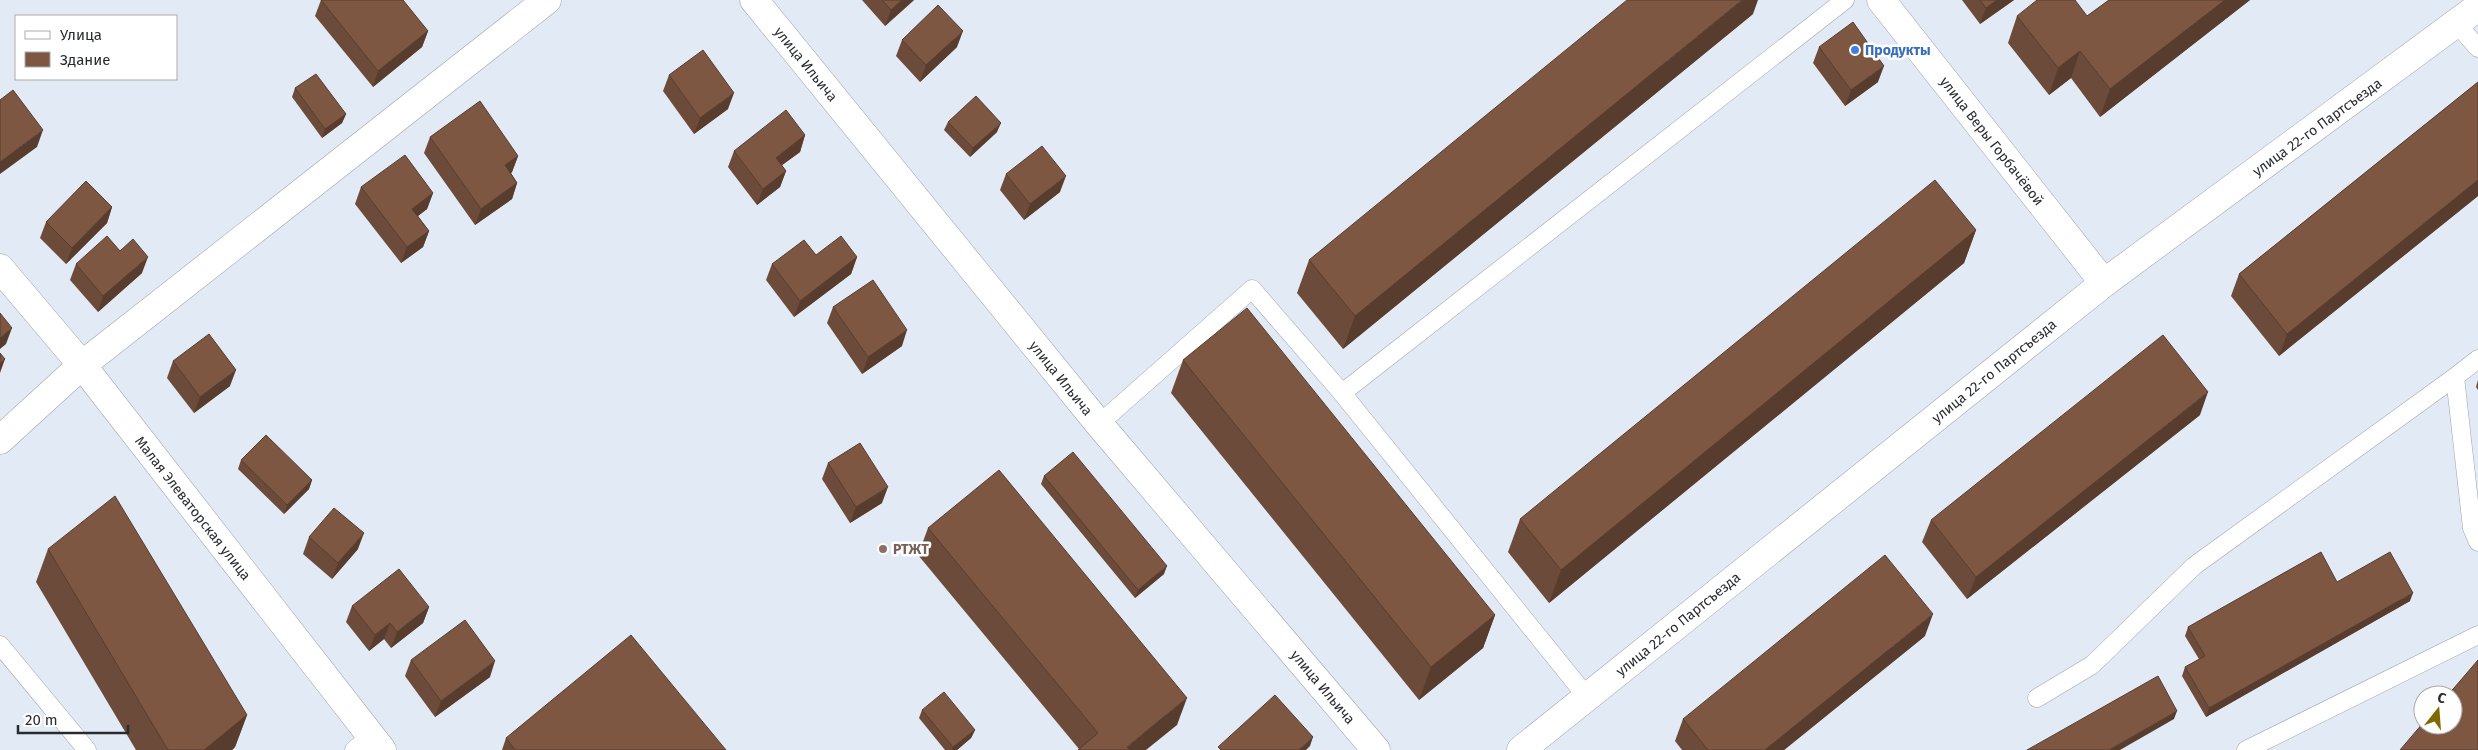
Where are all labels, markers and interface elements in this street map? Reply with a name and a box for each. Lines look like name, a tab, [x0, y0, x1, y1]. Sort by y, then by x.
legend	[15, 15, 178, 80]
street label: улица Ильича	[770, 23, 841, 105]
text: Улица	[60, 26, 102, 44]
place label: Продукты	[1865, 42, 1931, 59]
marker: Продукты	[1849, 44, 1861, 56]
text: Здание	[60, 51, 110, 69]
street label: улица Веры Горбачёвой	[1936, 74, 2047, 209]
street label: улица 22-го Партсъезда	[2249, 75, 2385, 180]
street label: улица 22-го Партсъезда	[1929, 316, 2060, 427]
street label: улица Ильича	[1025, 337, 1096, 419]
street label: Малая Элеваторская улица	[131, 433, 254, 584]
place label: РТЖТ	[893, 541, 929, 558]
marker: РТЖТ	[877, 543, 889, 555]
street label: улица 22-го Партсъезда	[1613, 569, 1744, 680]
street label: улица Ильича	[1287, 647, 1358, 728]
north arrow	[2413, 685, 2463, 735]
text: С	[2435, 689, 2448, 707]
scale bar	[18, 702, 128, 734]
text: 20 m	[25, 711, 58, 729]

